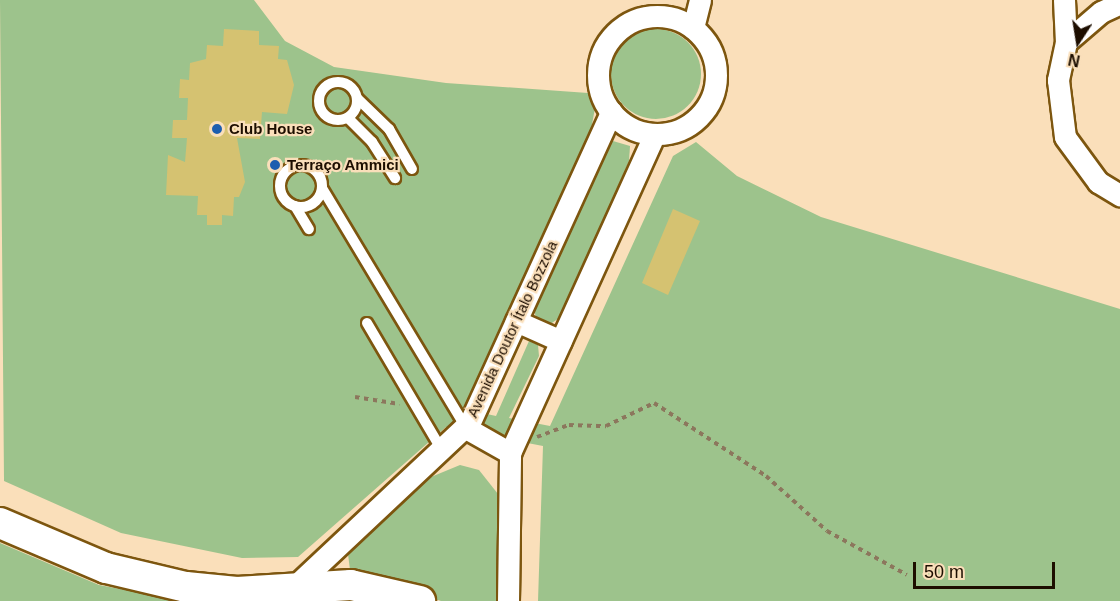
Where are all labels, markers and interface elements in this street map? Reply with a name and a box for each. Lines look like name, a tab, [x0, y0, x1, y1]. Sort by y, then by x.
north arrow	[1048, 12, 1108, 72]
text: N	[1067, 51, 1082, 70]
place label: Club House	[229, 120, 312, 138]
marker: Club House	[210, 122, 224, 136]
place label: Terraço Ammici	[287, 156, 399, 174]
marker: Terraço Ammici	[268, 158, 282, 172]
street label: Avenida Doutor Ítalo Bozzola	[463, 238, 561, 420]
scale bar	[916, 550, 1058, 588]
text: 50 m	[924, 562, 964, 582]

